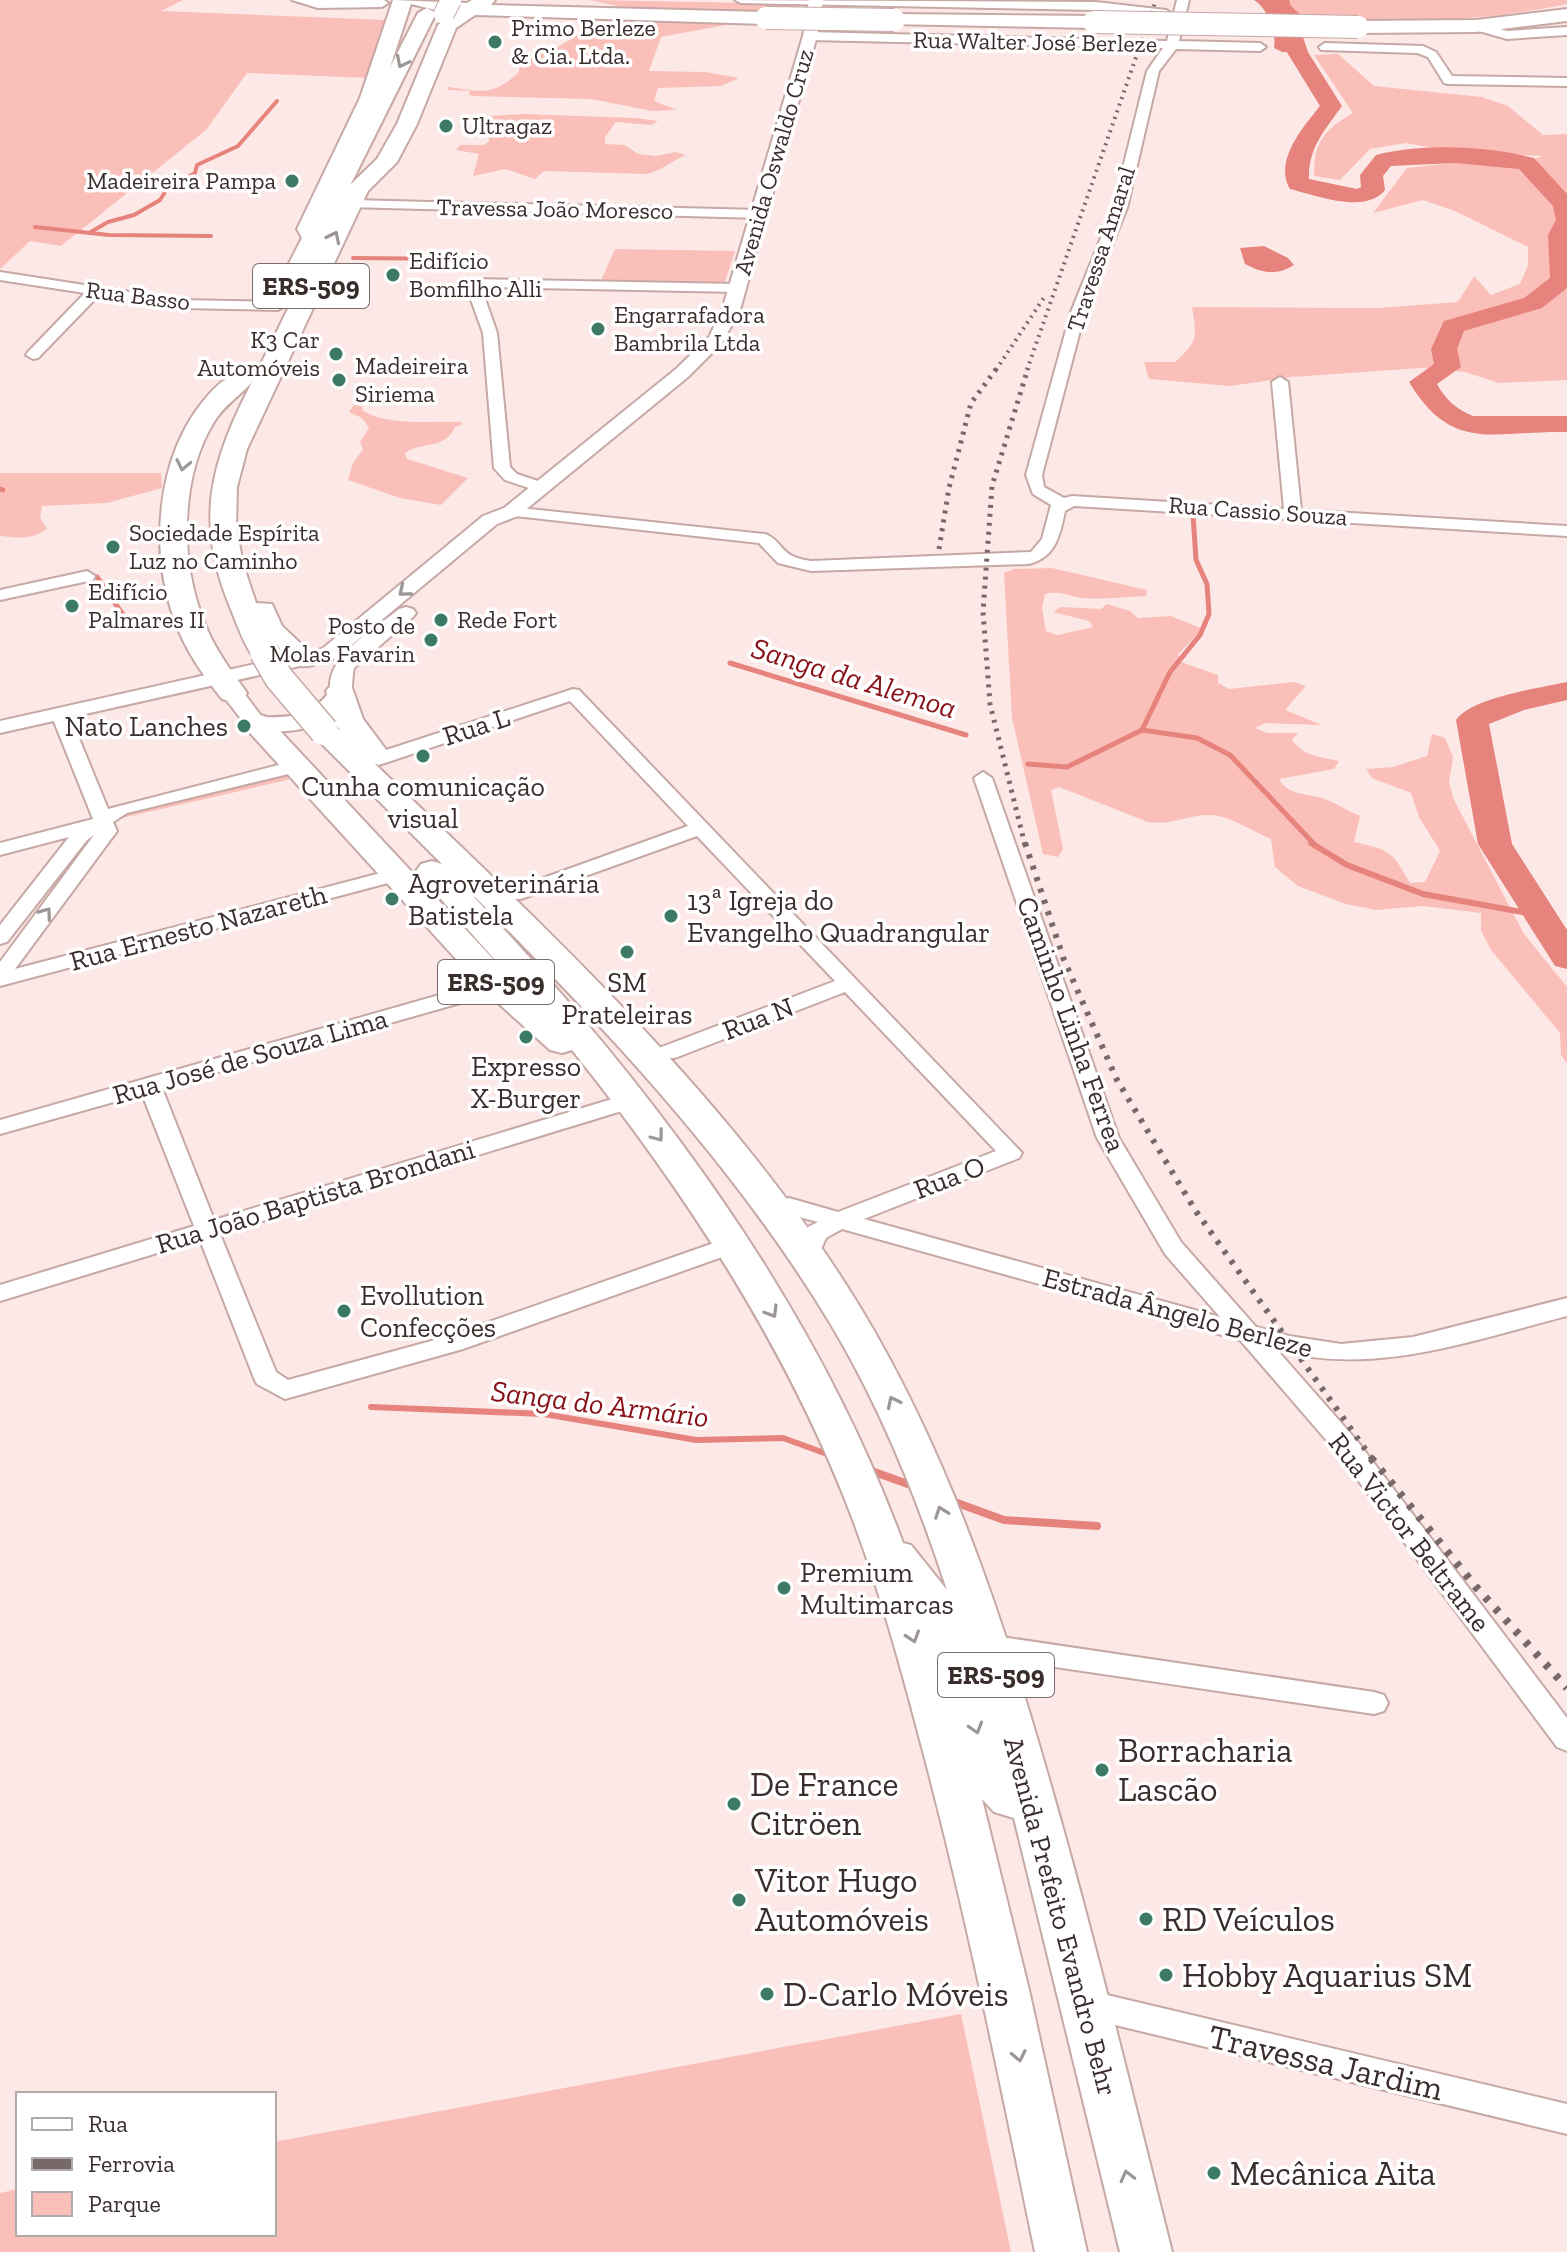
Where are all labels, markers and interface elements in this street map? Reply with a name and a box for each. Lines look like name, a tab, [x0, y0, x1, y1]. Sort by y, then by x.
place label: Primo Berleze & Cia. Ltda.	[511, 13, 656, 70]
street label: Rua Walter José Berleze	[913, 25, 1157, 58]
marker: Primo Berleze & Cia. Ltda.	[486, 33, 504, 51]
street label: Avenida Oswaldo Cruz	[727, 46, 820, 278]
one-way arrow	[396, 53, 412, 68]
place label: Ultragaz	[462, 111, 552, 140]
marker: Ultragaz	[437, 117, 455, 135]
street label: Travessa Amaral	[1060, 163, 1141, 335]
place label: Madeireira Pampa	[86, 166, 276, 195]
marker: Madeireira Pampa	[283, 172, 301, 190]
street label: Travessa João Moresco	[436, 192, 674, 225]
one-way arrow	[324, 231, 340, 246]
place label: Edifício Bomfilho Alli	[409, 246, 542, 303]
road number: ERS-509	[253, 264, 369, 308]
marker: Edifício Bomfilho Alli	[384, 266, 402, 284]
street label: Rua Basso	[84, 275, 192, 316]
place label: Engarrafadora Bambrila Ltda	[614, 300, 765, 357]
marker: Engarrafadora Bambrila Ltda	[589, 320, 607, 338]
place label: K3 Car Automóveis	[197, 325, 320, 382]
marker: K3 Car Automóveis	[327, 345, 345, 363]
place label: Madeireira Siriema	[355, 351, 469, 408]
marker: Madeireira Siriema	[330, 371, 348, 389]
one-way arrow	[175, 458, 192, 472]
street label: Rua Cassio Souza	[1168, 490, 1349, 531]
place label: Sociedade Espírita Luz no Caminho	[129, 518, 320, 575]
marker: Sociedade Espírita Luz no Caminho	[104, 538, 122, 556]
place label: Edifício Palmares II	[88, 577, 205, 634]
one-way arrow	[399, 581, 413, 596]
marker: Edifício Palmares II	[63, 597, 81, 615]
place label: Rede Fort	[457, 605, 557, 634]
place label: Posto de Molas Favarin	[270, 611, 415, 668]
marker: Rede Fort	[432, 611, 450, 629]
water label: Sanga da Alemoa	[747, 630, 961, 726]
marker: Posto de Molas Favarin	[422, 631, 440, 649]
street label: Rua L	[439, 700, 514, 753]
place label: Nato Lanches	[65, 710, 228, 743]
marker: Nato Lanches	[235, 717, 253, 735]
marker: Cunha comunicação visual	[414, 747, 432, 765]
place label: Cunha comunicação visual	[301, 770, 545, 835]
place label: Agroveterinária Batistela	[408, 867, 600, 932]
street label: Rua Ernesto Nazareth	[66, 877, 331, 978]
place label: 13ª Igreja do Evangelho Quadrangular	[687, 884, 990, 949]
marker: Agroveterinária Batistela	[383, 890, 401, 908]
street label: Caminho Linha Ferrea	[1010, 892, 1133, 1157]
marker: 13ª Igreja do Evangelho Quadrangular	[662, 907, 680, 925]
one-way arrow	[37, 908, 51, 922]
marker: SM Prateleiras	[618, 943, 636, 961]
road number: ERS-509	[438, 960, 554, 1004]
place label: SM Prateleiras	[562, 966, 692, 1031]
street label: Rua N	[718, 990, 798, 1047]
street label: Rua José de Souza Lima	[109, 1001, 392, 1111]
marker: Expresso X-Burger	[517, 1028, 535, 1046]
place label: Expresso X-Burger	[471, 1050, 581, 1115]
one-way arrow	[648, 1127, 662, 1142]
street label: Rua João Baptista Brondani	[152, 1132, 479, 1261]
street label: Rua O	[909, 1149, 989, 1206]
street label: Estrada Ângelo Berleze	[1039, 1261, 1316, 1364]
place label: Evollution Confecções	[360, 1279, 496, 1344]
marker: Evollution Confecções	[335, 1302, 353, 1320]
one-way arrow	[762, 1303, 778, 1318]
water label: Sanga do Armário	[489, 1373, 711, 1435]
one-way arrow	[887, 1395, 903, 1410]
street label: Rua Victor Beltrame	[1322, 1426, 1497, 1638]
one-way arrow	[934, 1506, 950, 1520]
place label: Premium Multimarcas	[800, 1556, 954, 1621]
marker: Premium Multimarcas	[775, 1579, 793, 1597]
one-way arrow	[904, 1630, 920, 1644]
road number: ERS-509	[938, 1653, 1054, 1697]
one-way arrow	[967, 1721, 983, 1735]
place label: Borracharia Lascão	[1118, 1730, 1292, 1810]
street label: Avenida Prefeito Evandro Behr	[997, 1733, 1124, 2099]
marker: Borracharia Lascão	[1093, 1761, 1111, 1779]
place label: De France Citröen	[750, 1764, 899, 1844]
marker: De France Citröen	[725, 1795, 743, 1813]
place label: Vitor Hugo Automóveis	[754, 1860, 929, 1940]
marker: Vitor Hugo Automóveis	[730, 1891, 748, 1909]
place label: RD Veículos	[1162, 1899, 1335, 1940]
marker: RD Veículos	[1137, 1910, 1155, 1928]
place label: Hobby Aquarius SM	[1182, 1955, 1472, 1996]
marker: Hobby Aquarius SM	[1157, 1966, 1175, 1984]
place label: D-Carlo Móveis	[783, 1974, 1009, 2015]
marker: D-Carlo Móveis	[758, 1985, 776, 2003]
street label: Travessa Jardim	[1205, 2016, 1448, 2110]
one-way arrow	[1010, 2049, 1027, 2063]
legend	[16, 2092, 276, 2236]
text: Rua	[88, 2109, 128, 2138]
text: Ferrovia	[88, 2149, 175, 2178]
place label: Mecânica Aita	[1230, 2153, 1436, 2194]
marker: Mecânica Aita	[1205, 2164, 1223, 2182]
one-way arrow	[1120, 2170, 1137, 2184]
text: Parque	[88, 2189, 161, 2218]

